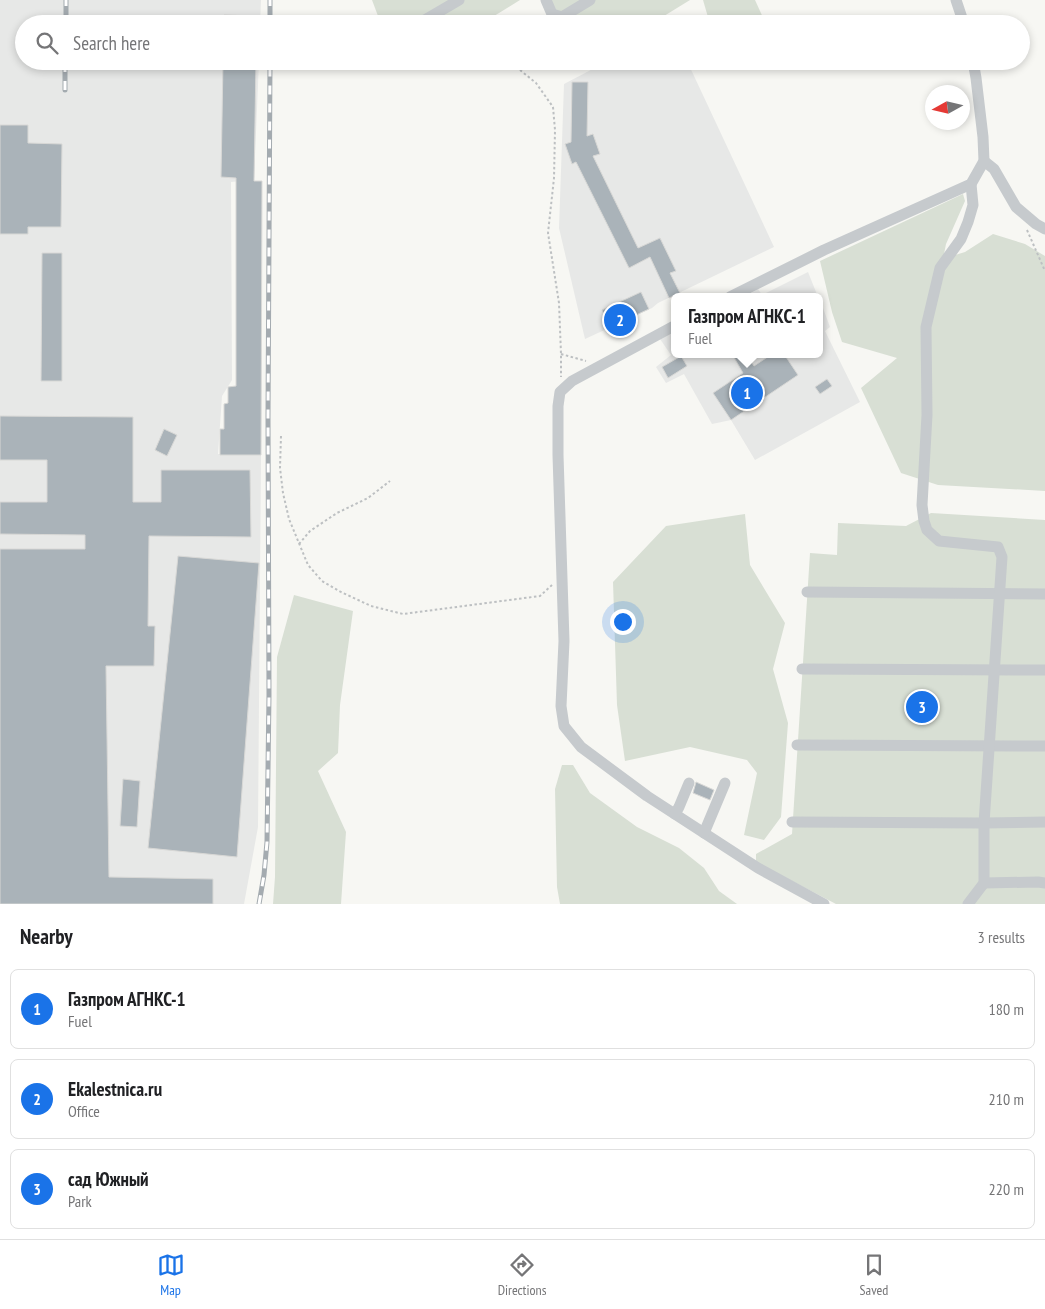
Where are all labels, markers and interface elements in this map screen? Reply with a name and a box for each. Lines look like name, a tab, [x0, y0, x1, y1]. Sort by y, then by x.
search box	[15, 15, 1030, 70]
icon: search	[33, 29, 61, 57]
text: Search here	[73, 31, 150, 55]
north arrow	[925, 85, 970, 130]
popup	[671, 293, 823, 358]
pin: 2	[604, 301, 636, 339]
text: Газпром АГНКС-1	[688, 304, 806, 328]
text: Fuel	[688, 328, 712, 348]
pin: 1	[731, 374, 763, 412]
your location	[610, 609, 636, 635]
pin: 3	[906, 688, 938, 726]
text: Nearby	[20, 923, 73, 950]
text: 3 results	[978, 927, 1025, 947]
text: Газпром АГНКС-1	[68, 987, 186, 1011]
text: 1	[33, 999, 41, 1019]
text: 180 m	[989, 999, 1024, 1019]
text: Fuel	[68, 1011, 92, 1031]
text: Ekalestnica.ru	[68, 1077, 162, 1101]
text: 2	[33, 1089, 41, 1109]
text: 210 m	[989, 1089, 1024, 1109]
text: Office	[68, 1101, 100, 1121]
text: сад Южный	[68, 1167, 149, 1191]
text: 3	[33, 1179, 41, 1199]
text: 220 m	[989, 1179, 1024, 1199]
text: Park	[68, 1191, 92, 1211]
tab: Map	[157, 1251, 185, 1299]
tab: Directions	[498, 1251, 546, 1299]
tab: Saved	[860, 1251, 888, 1299]

